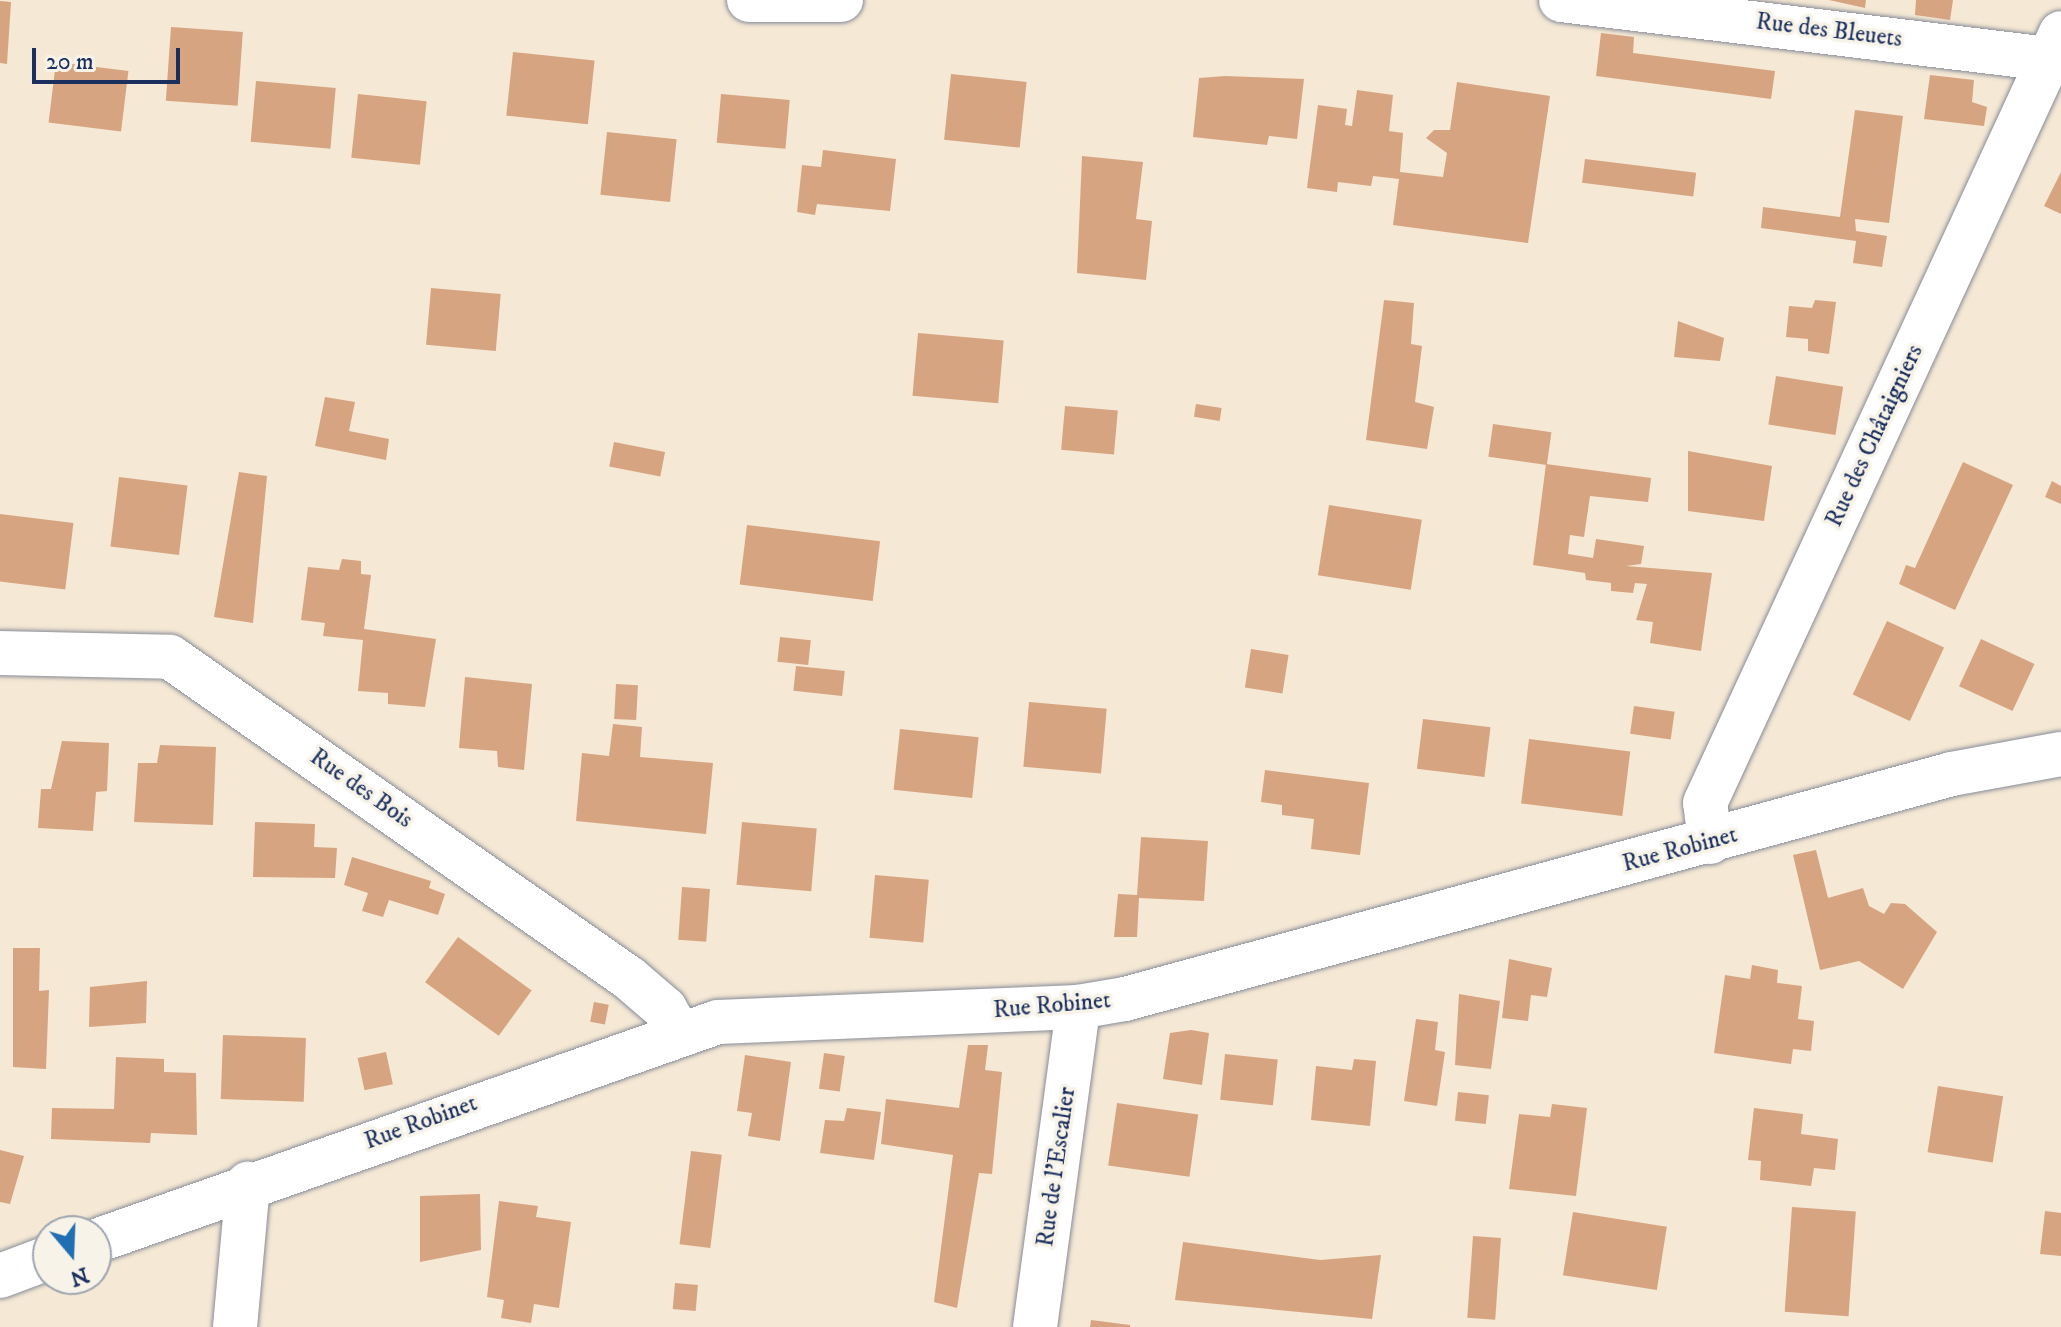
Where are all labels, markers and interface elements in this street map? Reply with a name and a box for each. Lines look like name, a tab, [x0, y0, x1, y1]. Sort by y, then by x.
street label: Rue des Bleuets	[1754, 8, 1904, 54]
scale bar	[36, 32, 184, 82]
text: 20 m	[46, 47, 94, 77]
street label: Rue des Châtaigniers	[1820, 340, 1930, 532]
street label: Rue des Bois	[304, 743, 418, 835]
street label: Rue Robinet	[1619, 821, 1741, 879]
street label: Rue Robinet	[992, 987, 1112, 1025]
street label: Rue de l'Escalier	[1032, 1085, 1082, 1249]
street label: Rue Robinet	[361, 1089, 481, 1157]
north arrow	[32, 1215, 112, 1295]
text: N	[66, 1261, 92, 1292]

